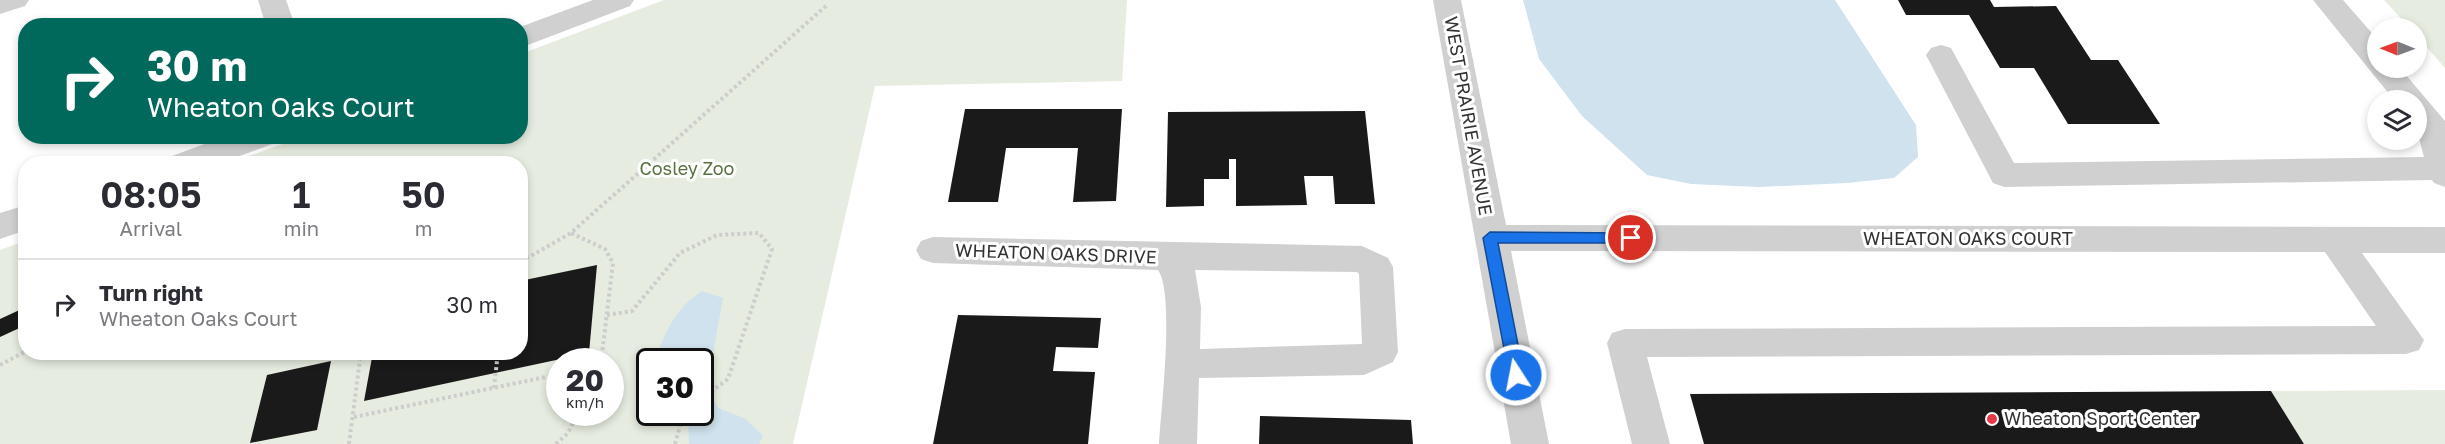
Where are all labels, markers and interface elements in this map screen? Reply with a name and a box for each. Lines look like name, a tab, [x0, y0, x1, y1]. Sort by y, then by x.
street label: WEST PRAIRIE AVENUE	[1441, 15, 1497, 217]
north arrow	[2367, 18, 2427, 78]
map controls	[2367, 18, 2427, 150]
text: 30 m	[147, 40, 247, 90]
icon: right	[48, 42, 126, 120]
button: layers	[2367, 90, 2427, 150]
text: Wheaton Oaks Court	[147, 91, 415, 123]
park label: Cosley Zoo	[640, 157, 734, 179]
text: 08:05	[100, 173, 202, 216]
text: 1	[292, 173, 310, 216]
text: 50	[401, 173, 446, 216]
pin	[1605, 212, 1656, 263]
text: Arrival	[120, 216, 182, 240]
text: min	[284, 216, 319, 240]
text: m	[415, 216, 432, 240]
icon: arrive	[1614, 221, 1647, 254]
street label: WHEATON OAKS COURT	[1863, 227, 2073, 249]
street label: WHEATON OAKS DRIVE	[955, 238, 1157, 268]
text: Turn right	[99, 279, 203, 306]
icon: right	[48, 288, 81, 321]
text: 30 m	[447, 291, 498, 318]
text: Wheaton Oaks Court	[99, 306, 297, 330]
position arrow	[1484, 343, 1548, 407]
speed limit sign: 30	[636, 348, 714, 426]
text: 20	[566, 362, 604, 398]
text: km/h	[566, 393, 604, 411]
place label: Wheaton Sport Center	[2004, 407, 2197, 429]
marker: Wheaton Sport Center	[1985, 412, 1999, 426]

